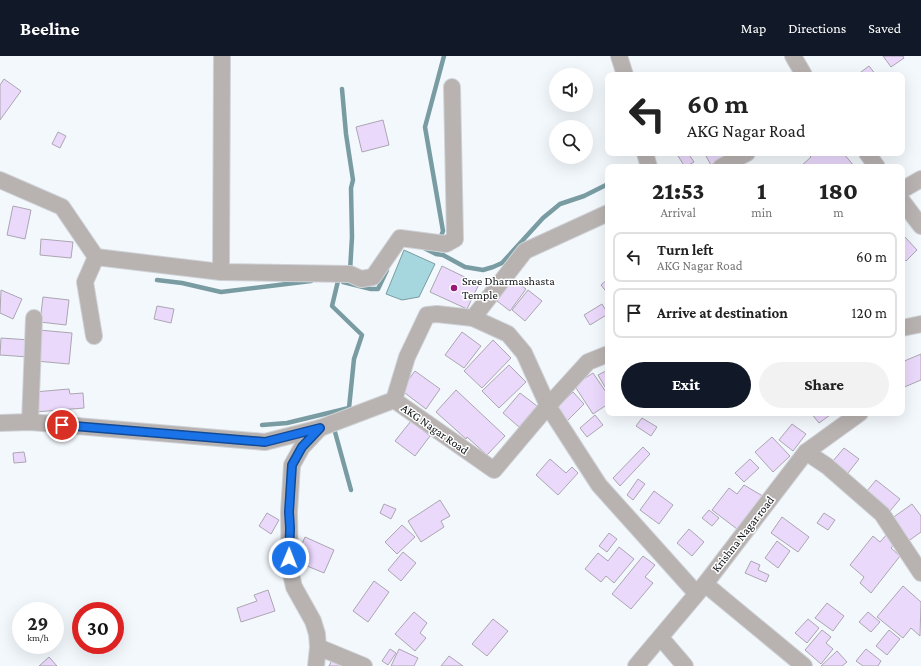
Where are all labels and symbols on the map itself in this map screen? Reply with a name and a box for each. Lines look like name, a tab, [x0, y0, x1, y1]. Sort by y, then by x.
place label: Sree Dharmashasta Temple	[462, 274, 555, 302]
marker: Sree Dharmashasta Temple	[449, 283, 459, 293]
street label: AKG Nagar Road	[399, 401, 472, 458]
pin	[45, 408, 79, 442]
street label: Krishna Nagar road	[709, 493, 777, 575]
position arrow	[268, 537, 310, 579]
speed limit sign: 30	[72, 602, 124, 654]

